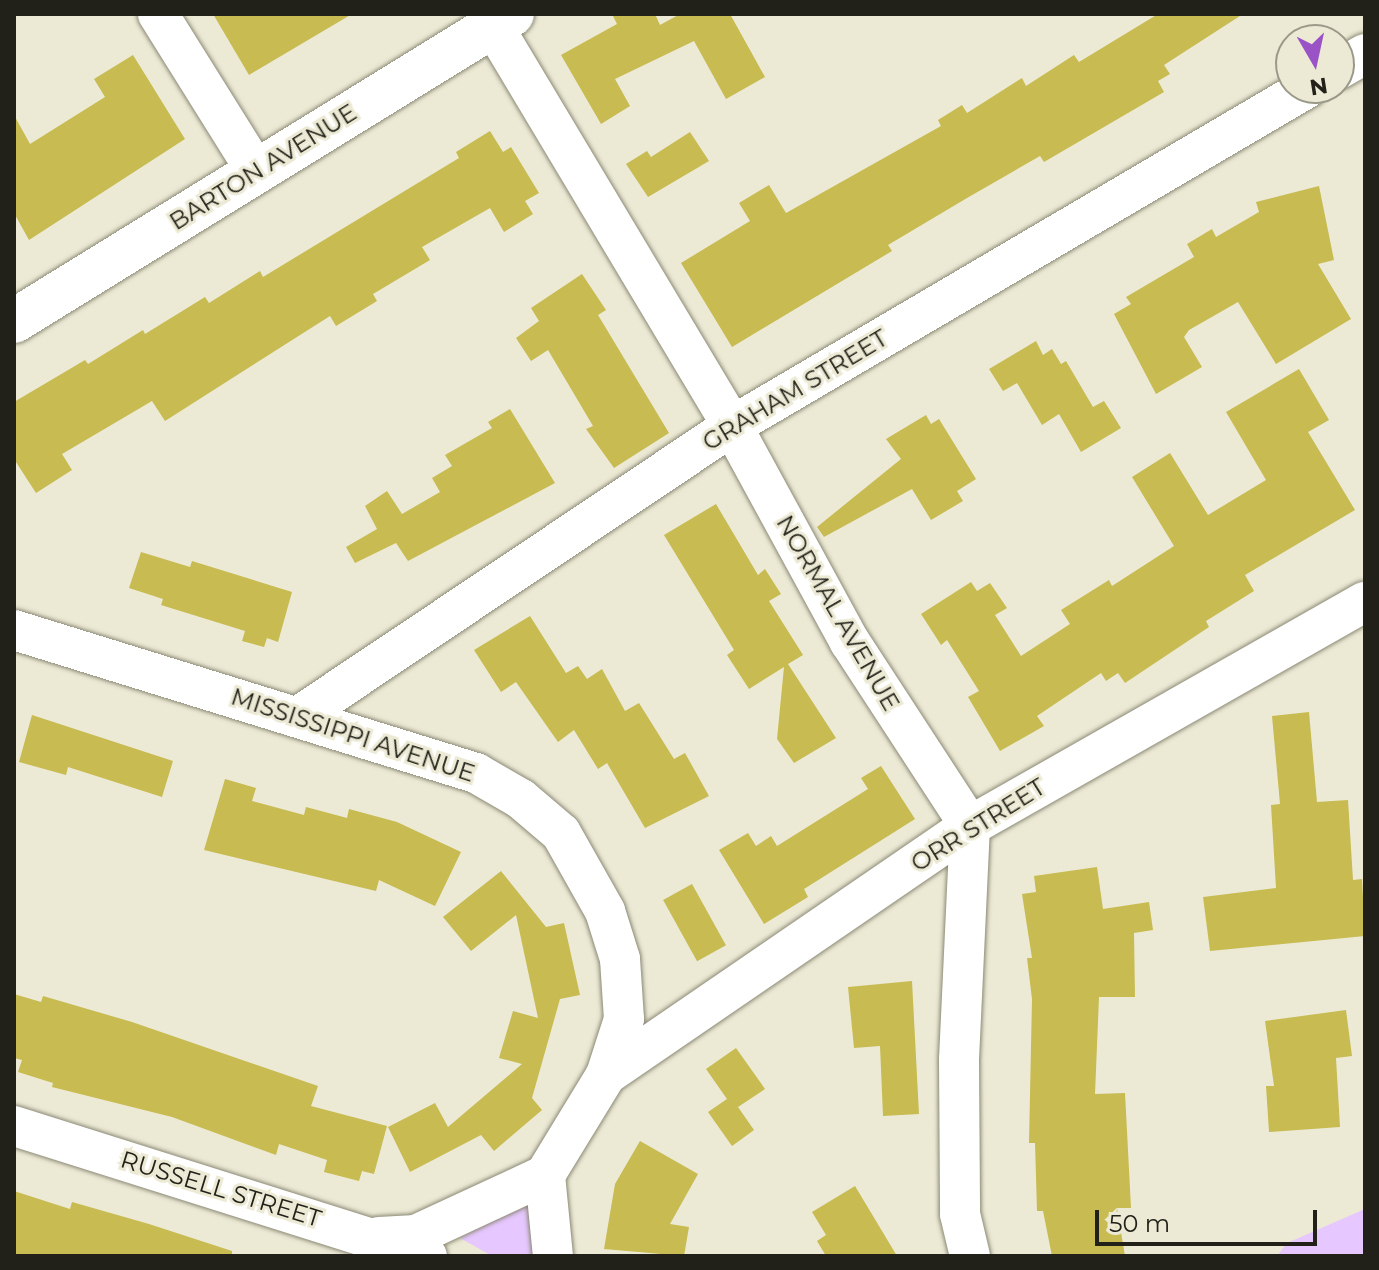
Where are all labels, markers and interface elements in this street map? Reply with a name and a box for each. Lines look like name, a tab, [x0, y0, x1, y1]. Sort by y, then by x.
north arrow	[1275, 24, 1355, 104]
text: N	[1308, 71, 1329, 101]
street label: BARTON AVENUE	[164, 98, 362, 236]
street label: GRAHAM STREET	[697, 323, 893, 457]
street label: NORMAL AVENUE	[770, 510, 906, 716]
street label: MISSISSIPPI AVENUE	[227, 682, 479, 788]
street label: ORR STREET	[906, 772, 1050, 878]
street label: RUSSELL STREET	[117, 1145, 325, 1233]
scale bar	[1099, 1194, 1321, 1244]
text: 50 m	[1109, 1209, 1170, 1238]

